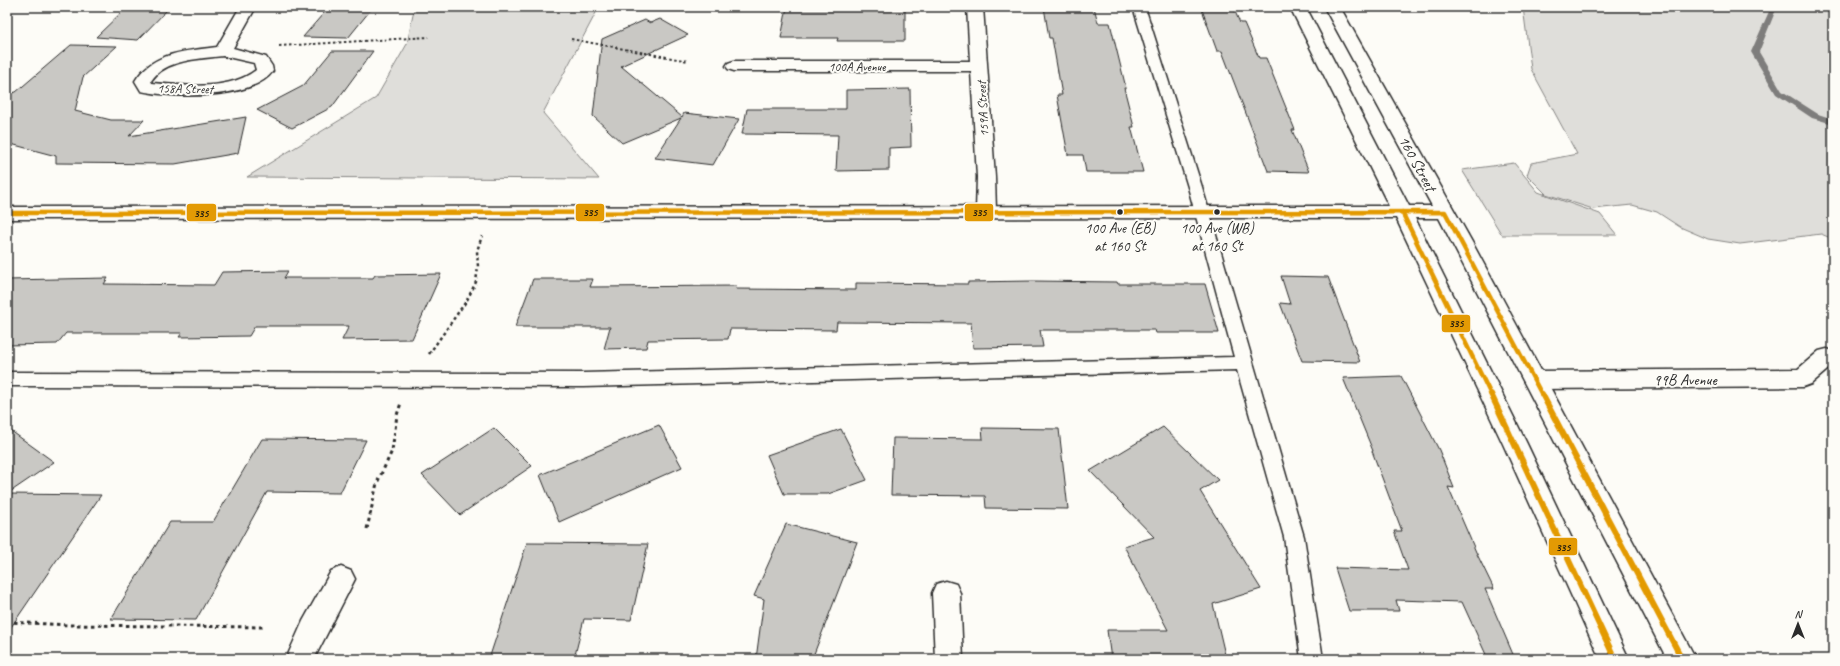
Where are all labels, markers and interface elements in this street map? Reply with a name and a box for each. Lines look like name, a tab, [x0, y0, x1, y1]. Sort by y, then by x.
street label: 100A Avenue	[828, 59, 886, 75]
street label: 159A Street	[973, 79, 992, 137]
street label: 158A Street	[157, 81, 215, 98]
street label: 160 Street	[1394, 132, 1442, 197]
line badge: 335	[186, 203, 217, 222]
line badge: 335	[575, 203, 605, 222]
line badge: 335	[964, 203, 994, 222]
text: 335	[583, 205, 599, 219]
text: 335	[972, 205, 988, 219]
text: 335	[194, 206, 210, 220]
marker: 100 Ave (EB) at 160 St	[1115, 207, 1125, 217]
marker: 100 Ave (WB) at 160 St	[1212, 207, 1222, 217]
place label: 100 Ave (EB) at 160 St	[1085, 219, 1156, 256]
place label: 100 Ave (WB) at 160 St	[1180, 219, 1255, 256]
line badge: 335	[1441, 314, 1471, 333]
text: 335	[1449, 316, 1465, 330]
street label: 99B Avenue	[1653, 370, 1718, 390]
line badge: 335	[1548, 537, 1578, 556]
text: 335	[1556, 540, 1572, 554]
north arrow	[1778, 604, 1818, 644]
text: N	[1795, 607, 1804, 621]

